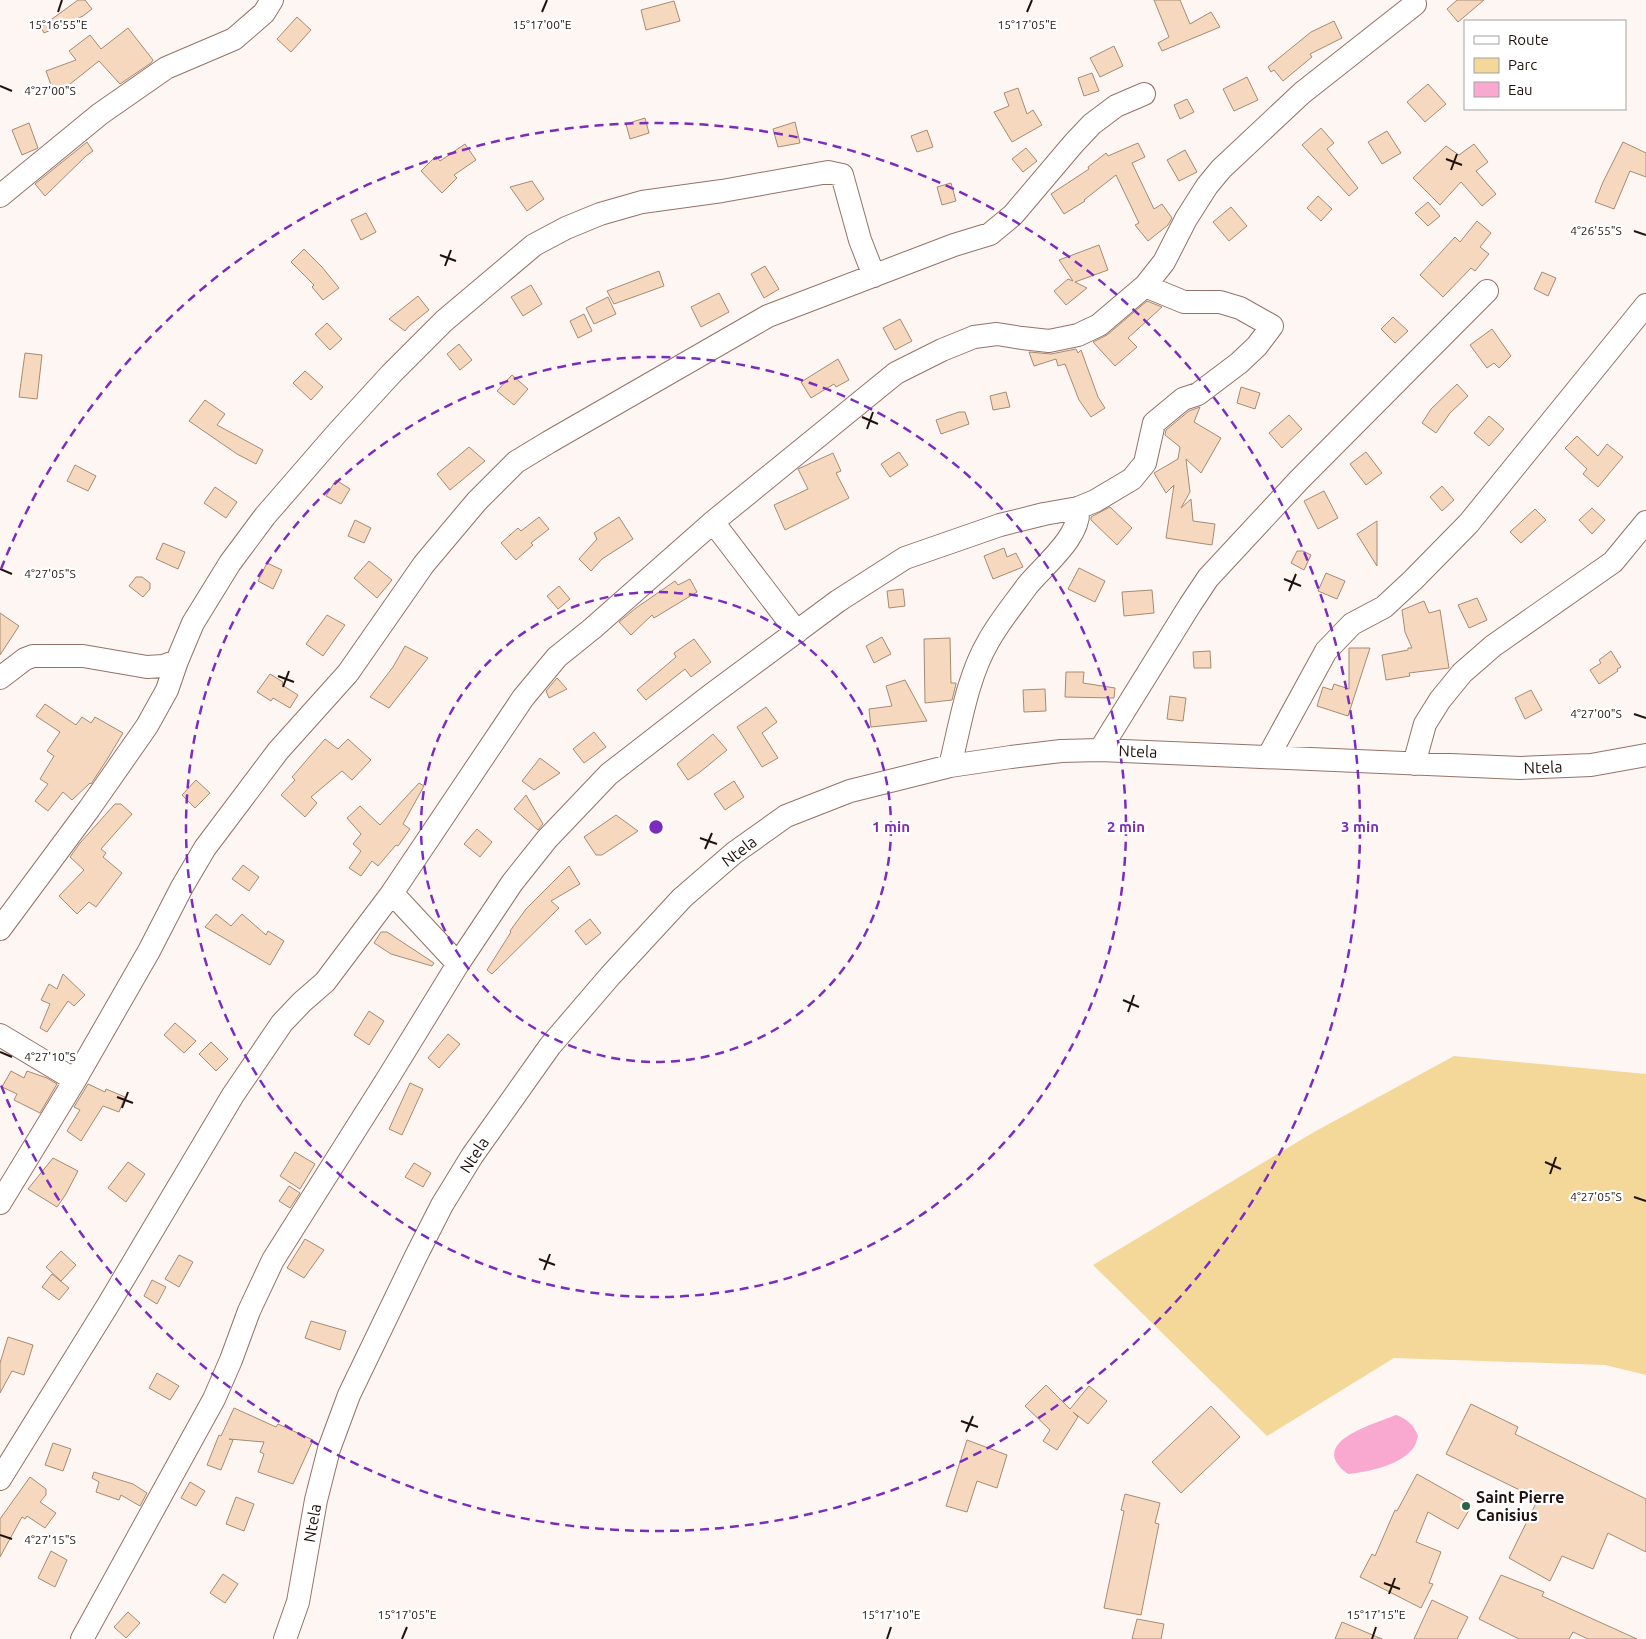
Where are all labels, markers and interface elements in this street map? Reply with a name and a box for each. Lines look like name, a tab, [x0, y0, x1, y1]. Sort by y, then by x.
text: 15°16'55"E	[29, 18, 88, 31]
text: 15°17'00"E	[513, 18, 572, 31]
text: 15°17'05"E	[998, 18, 1057, 31]
legend	[1464, 20, 1626, 110]
text: Route	[1508, 31, 1549, 48]
text: Parc	[1508, 56, 1537, 73]
text: Eau	[1508, 81, 1533, 98]
text: 4°27'00"S	[24, 84, 76, 97]
text: 4°26'55"S	[1570, 224, 1622, 237]
text: 4°27'05"S	[24, 567, 76, 580]
text: 4°27'00"S	[1570, 707, 1622, 720]
street label: Ntela	[1118, 741, 1158, 761]
street label: Ntela	[1523, 757, 1563, 777]
centre of rings	[647, 818, 665, 836]
text: 1 min	[872, 818, 910, 835]
text: 2 min	[1107, 818, 1145, 835]
text: 3 min	[1341, 818, 1379, 835]
street label: Ntela	[718, 832, 760, 870]
text: 4°27'10"S	[24, 1050, 76, 1063]
street label: Ntela	[456, 1134, 492, 1176]
text: 4°27'05"S	[1570, 1190, 1622, 1203]
place label: Saint Pierre Canisius	[1476, 1488, 1564, 1524]
marker: Saint Pierre Canisius	[1460, 1500, 1472, 1512]
street label: Ntela	[300, 1502, 324, 1544]
text: 4°27'15"S	[24, 1533, 76, 1546]
text: 15°17'05"E	[378, 1608, 437, 1621]
text: 15°17'10"E	[862, 1608, 921, 1621]
text: 15°17'15"E	[1347, 1608, 1406, 1621]

